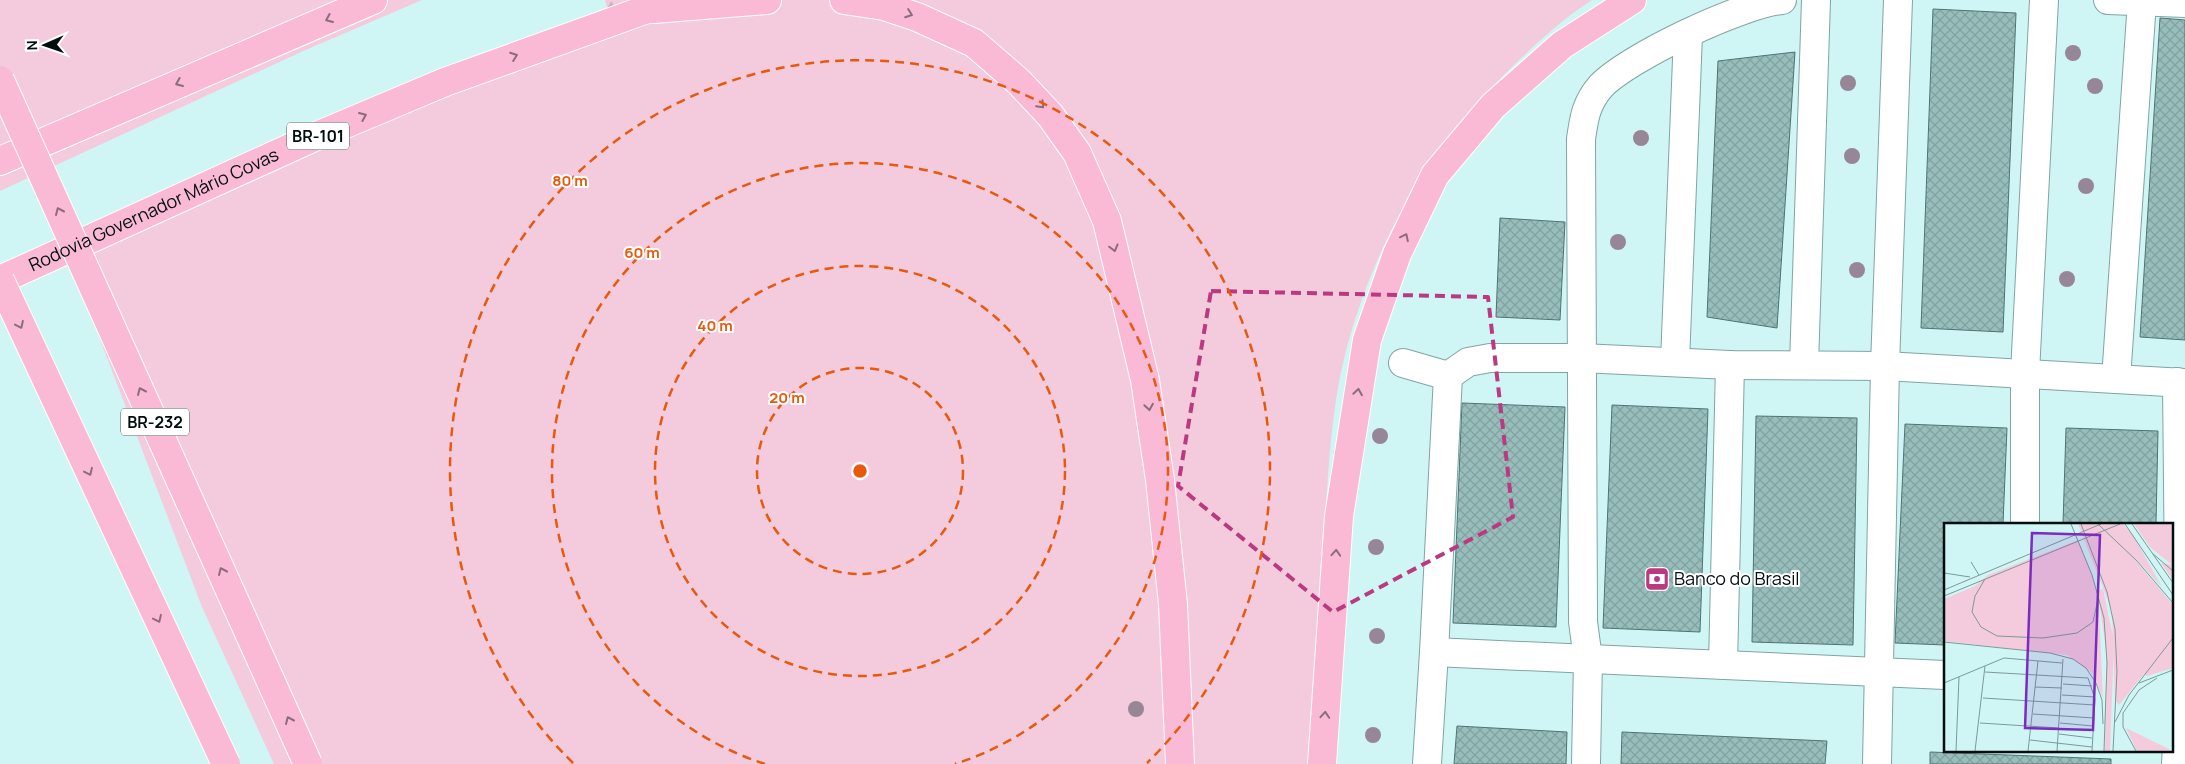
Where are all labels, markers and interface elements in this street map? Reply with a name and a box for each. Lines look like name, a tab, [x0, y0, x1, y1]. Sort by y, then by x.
one-way arrow	[904, 8, 913, 18]
one-way arrow	[325, 13, 334, 24]
north arrow	[20, 20, 70, 70]
text: N	[22, 40, 41, 51]
one-way arrow	[510, 52, 518, 62]
one-way arrow	[175, 77, 184, 87]
one-way arrow	[1035, 99, 1044, 108]
one-way arrow	[358, 112, 367, 123]
road number: BR-101	[287, 122, 349, 150]
street label: Rodovia Governador Mário Covas	[25, 142, 282, 276]
text: 80 m	[552, 170, 588, 191]
one-way arrow	[55, 207, 66, 216]
one-way arrow	[1399, 234, 1409, 243]
text: 60 m	[624, 242, 660, 263]
one-way arrow	[1108, 244, 1119, 253]
text: 40 m	[697, 315, 733, 336]
one-way arrow	[14, 319, 24, 328]
one-way arrow	[136, 387, 147, 396]
text: 20 m	[769, 387, 805, 408]
one-way arrow	[1353, 388, 1363, 397]
one-way arrow	[1143, 403, 1154, 411]
road number: BR-232	[121, 408, 189, 436]
centre of rings	[851, 462, 869, 480]
one-way arrow	[83, 467, 94, 476]
inset map	[1944, 523, 2172, 752]
one-way arrow	[1331, 549, 1342, 557]
bank icon: Banco do Brasil	[1644, 566, 1670, 592]
place label: Banco do Brasil	[1674, 566, 1800, 590]
one-way arrow	[218, 567, 228, 576]
one-way arrow	[152, 614, 163, 623]
one-way arrow	[1320, 711, 1331, 719]
one-way arrow	[284, 716, 295, 725]

